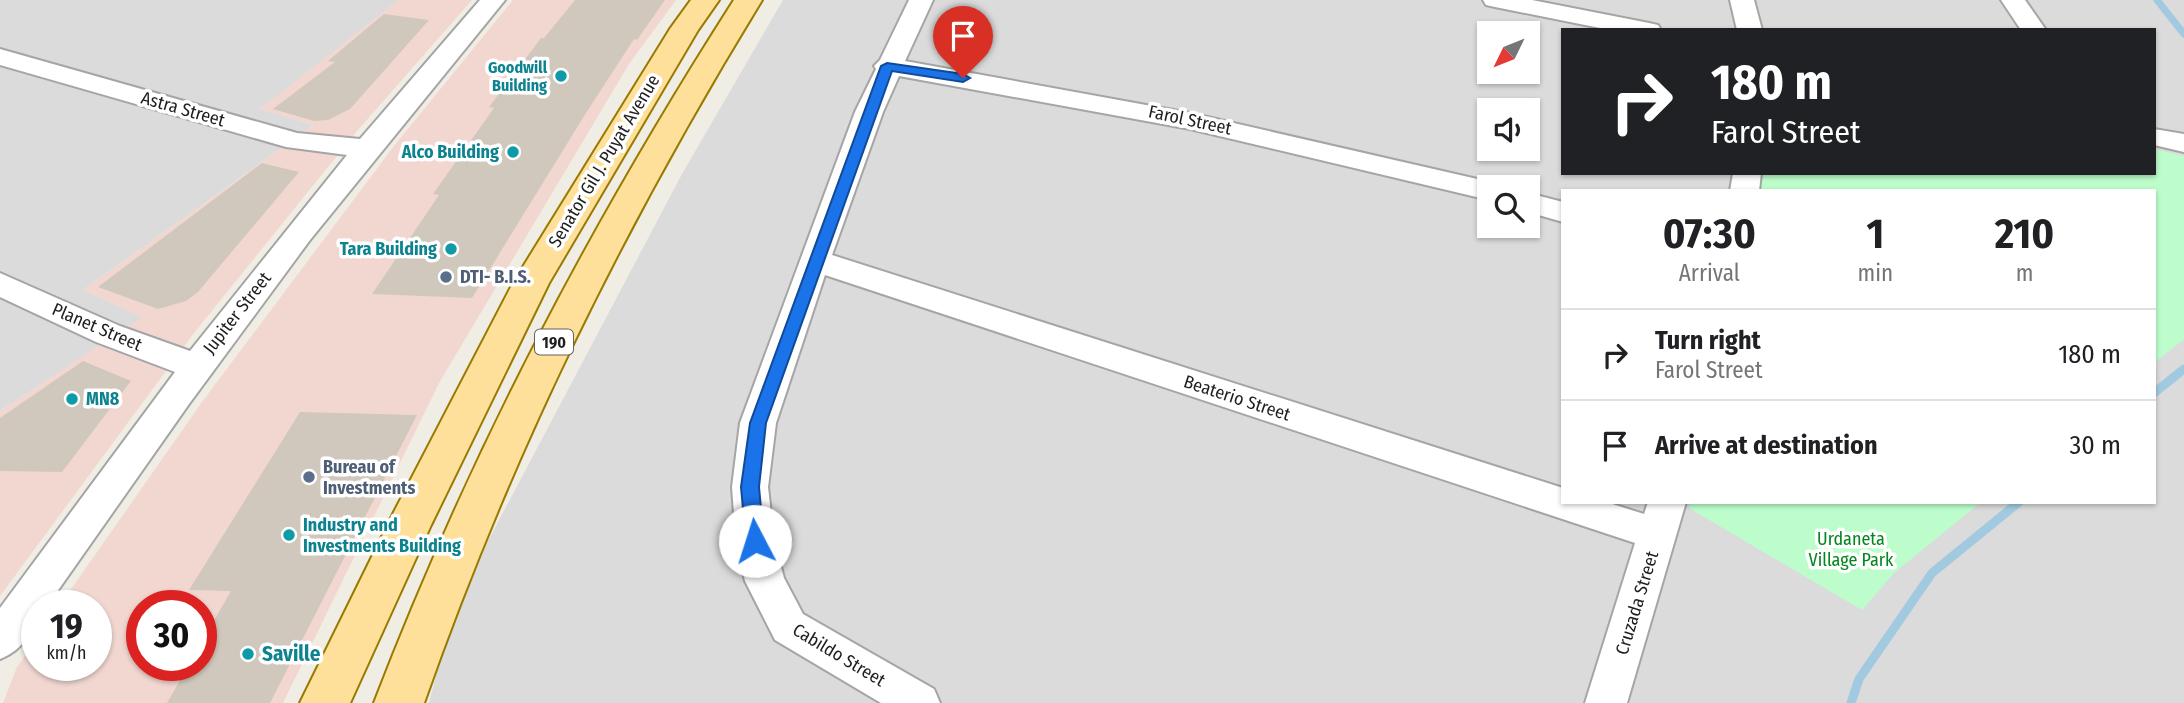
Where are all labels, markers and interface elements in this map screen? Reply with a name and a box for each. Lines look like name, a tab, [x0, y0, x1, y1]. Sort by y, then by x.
pin	[933, 6, 993, 78]
icon: arrive	[944, 17, 982, 55]
north arrow	[1477, 21, 1540, 84]
map controls	[1477, 21, 1540, 238]
text: 180 m	[1711, 53, 1832, 112]
icon: right	[1596, 56, 1687, 147]
place label: Goodwill Building	[488, 58, 548, 95]
marker: Goodwill Building	[553, 68, 569, 84]
street label: Senator Gil J. Puyat Avenue	[544, 71, 664, 251]
street label: Astra Street	[139, 87, 228, 131]
button: sound	[1477, 98, 1540, 161]
street label: Farol Street	[1147, 100, 1234, 140]
text: Farol Street	[1711, 113, 1861, 151]
place label: Alco Building	[401, 141, 499, 163]
marker: Alco Building	[505, 144, 521, 160]
button: search	[1477, 175, 1540, 238]
text: 07:30	[1663, 209, 1756, 259]
text: 1	[1866, 209, 1884, 259]
text: 210	[1995, 209, 2054, 259]
place label: Tara Building	[340, 238, 437, 260]
marker: Tara Building	[443, 241, 459, 257]
text: Arrival	[1679, 259, 1740, 287]
text: min	[1858, 259, 1893, 287]
text: m	[2016, 259, 2033, 287]
place label: DTI- B.I.S.	[460, 266, 531, 288]
street label: Jupiter Street	[198, 268, 276, 358]
marker: DTI- B.I.S.	[438, 269, 454, 285]
street label: Planet Street	[49, 298, 145, 356]
text: Turn right	[1655, 325, 1761, 356]
road number: 190	[535, 330, 573, 354]
icon: right	[1596, 336, 1634, 374]
text: 180 m	[2058, 339, 2121, 370]
text: Farol Street	[1655, 356, 1762, 384]
street label: Beaterio Street	[1181, 370, 1293, 426]
place label: MN8	[86, 388, 120, 410]
marker: MN8	[64, 391, 80, 407]
icon: arrive	[1596, 427, 1634, 465]
text: Arrive at destination	[1655, 430, 1878, 461]
text: 30 m	[2070, 430, 2121, 461]
place label: Bureau of Investments	[323, 456, 415, 499]
marker: Bureau of Investments	[301, 469, 317, 485]
position arrow	[718, 504, 792, 578]
place label: Industry and Investments Building	[303, 514, 461, 557]
marker: Industry and Investments Building	[281, 527, 297, 543]
park label: Urdaneta Village Park	[1808, 528, 1894, 571]
street label: Cruzada Street	[1611, 548, 1663, 657]
speed limit sign: 30	[126, 590, 217, 681]
text: 19	[50, 605, 83, 647]
street label: Cabildo Street	[789, 619, 889, 691]
place label: Saville	[262, 641, 321, 667]
text: km/h	[46, 642, 87, 664]
marker: Saville	[240, 646, 256, 662]

